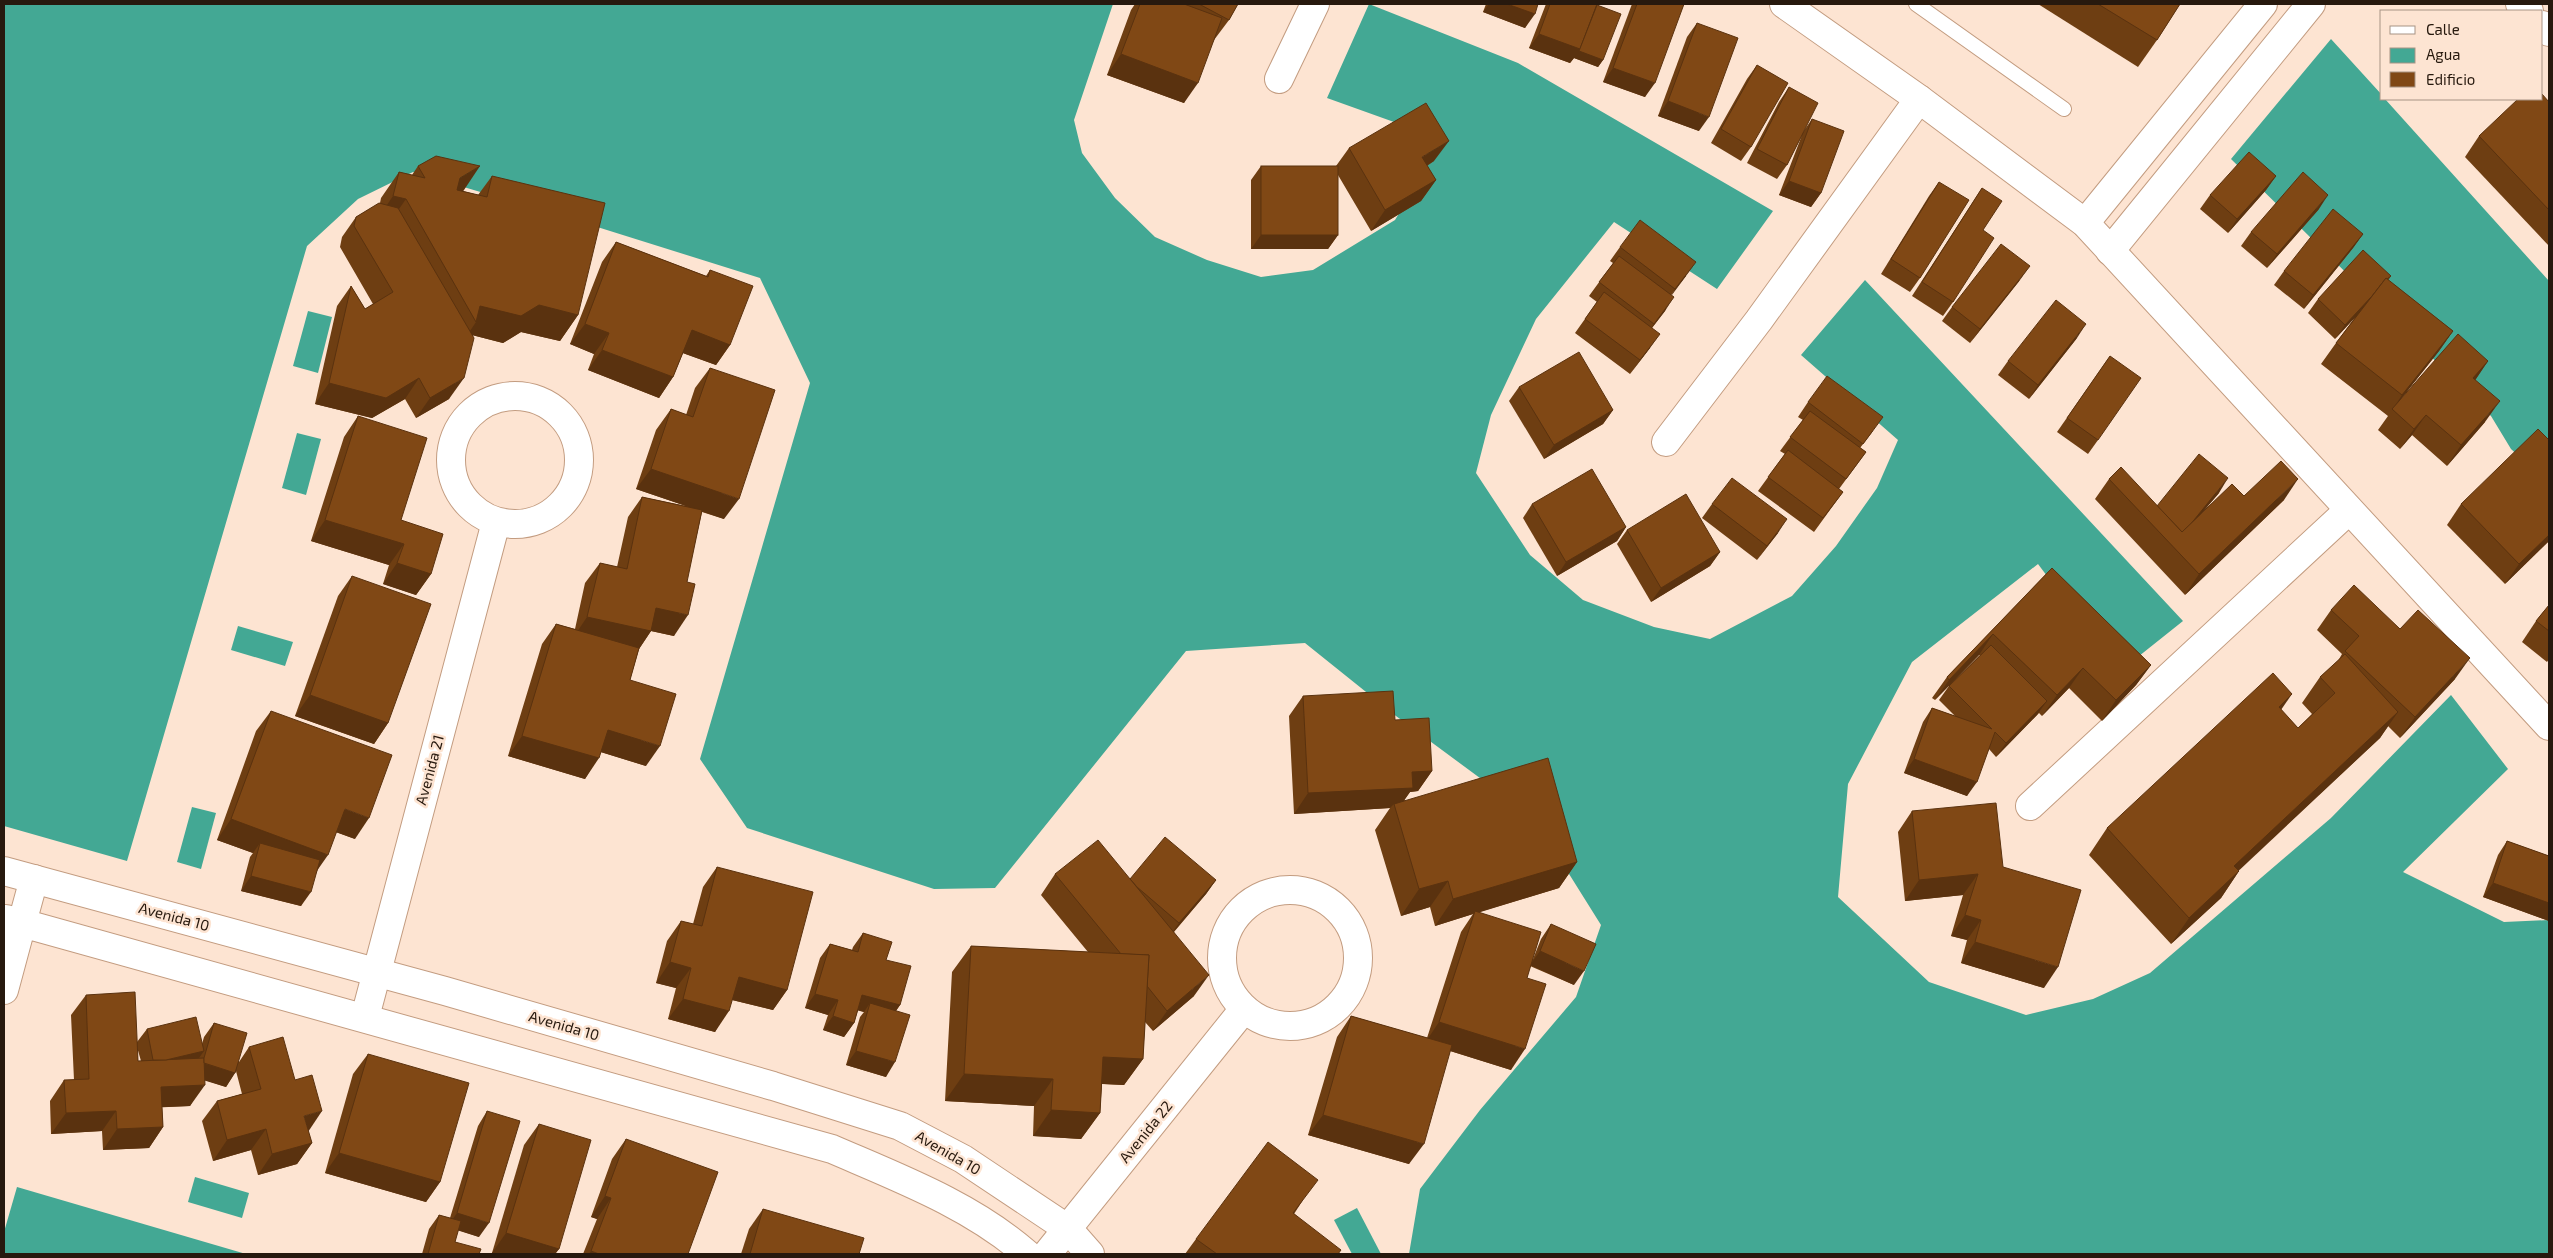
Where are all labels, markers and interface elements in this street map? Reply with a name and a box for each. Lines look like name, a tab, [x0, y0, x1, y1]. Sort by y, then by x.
legend	[2380, 10, 2543, 100]
text: Calle	[2426, 20, 2460, 38]
text: Agua	[2426, 45, 2461, 63]
text: Edificio	[2426, 70, 2475, 88]
street label: Avenida 21	[411, 733, 447, 807]
street label: Avenida 10	[137, 898, 212, 934]
street label: Avenida 10	[527, 1006, 602, 1044]
street label: Avenida 22	[1115, 1097, 1176, 1166]
street label: Avenida 10	[913, 1126, 984, 1178]

